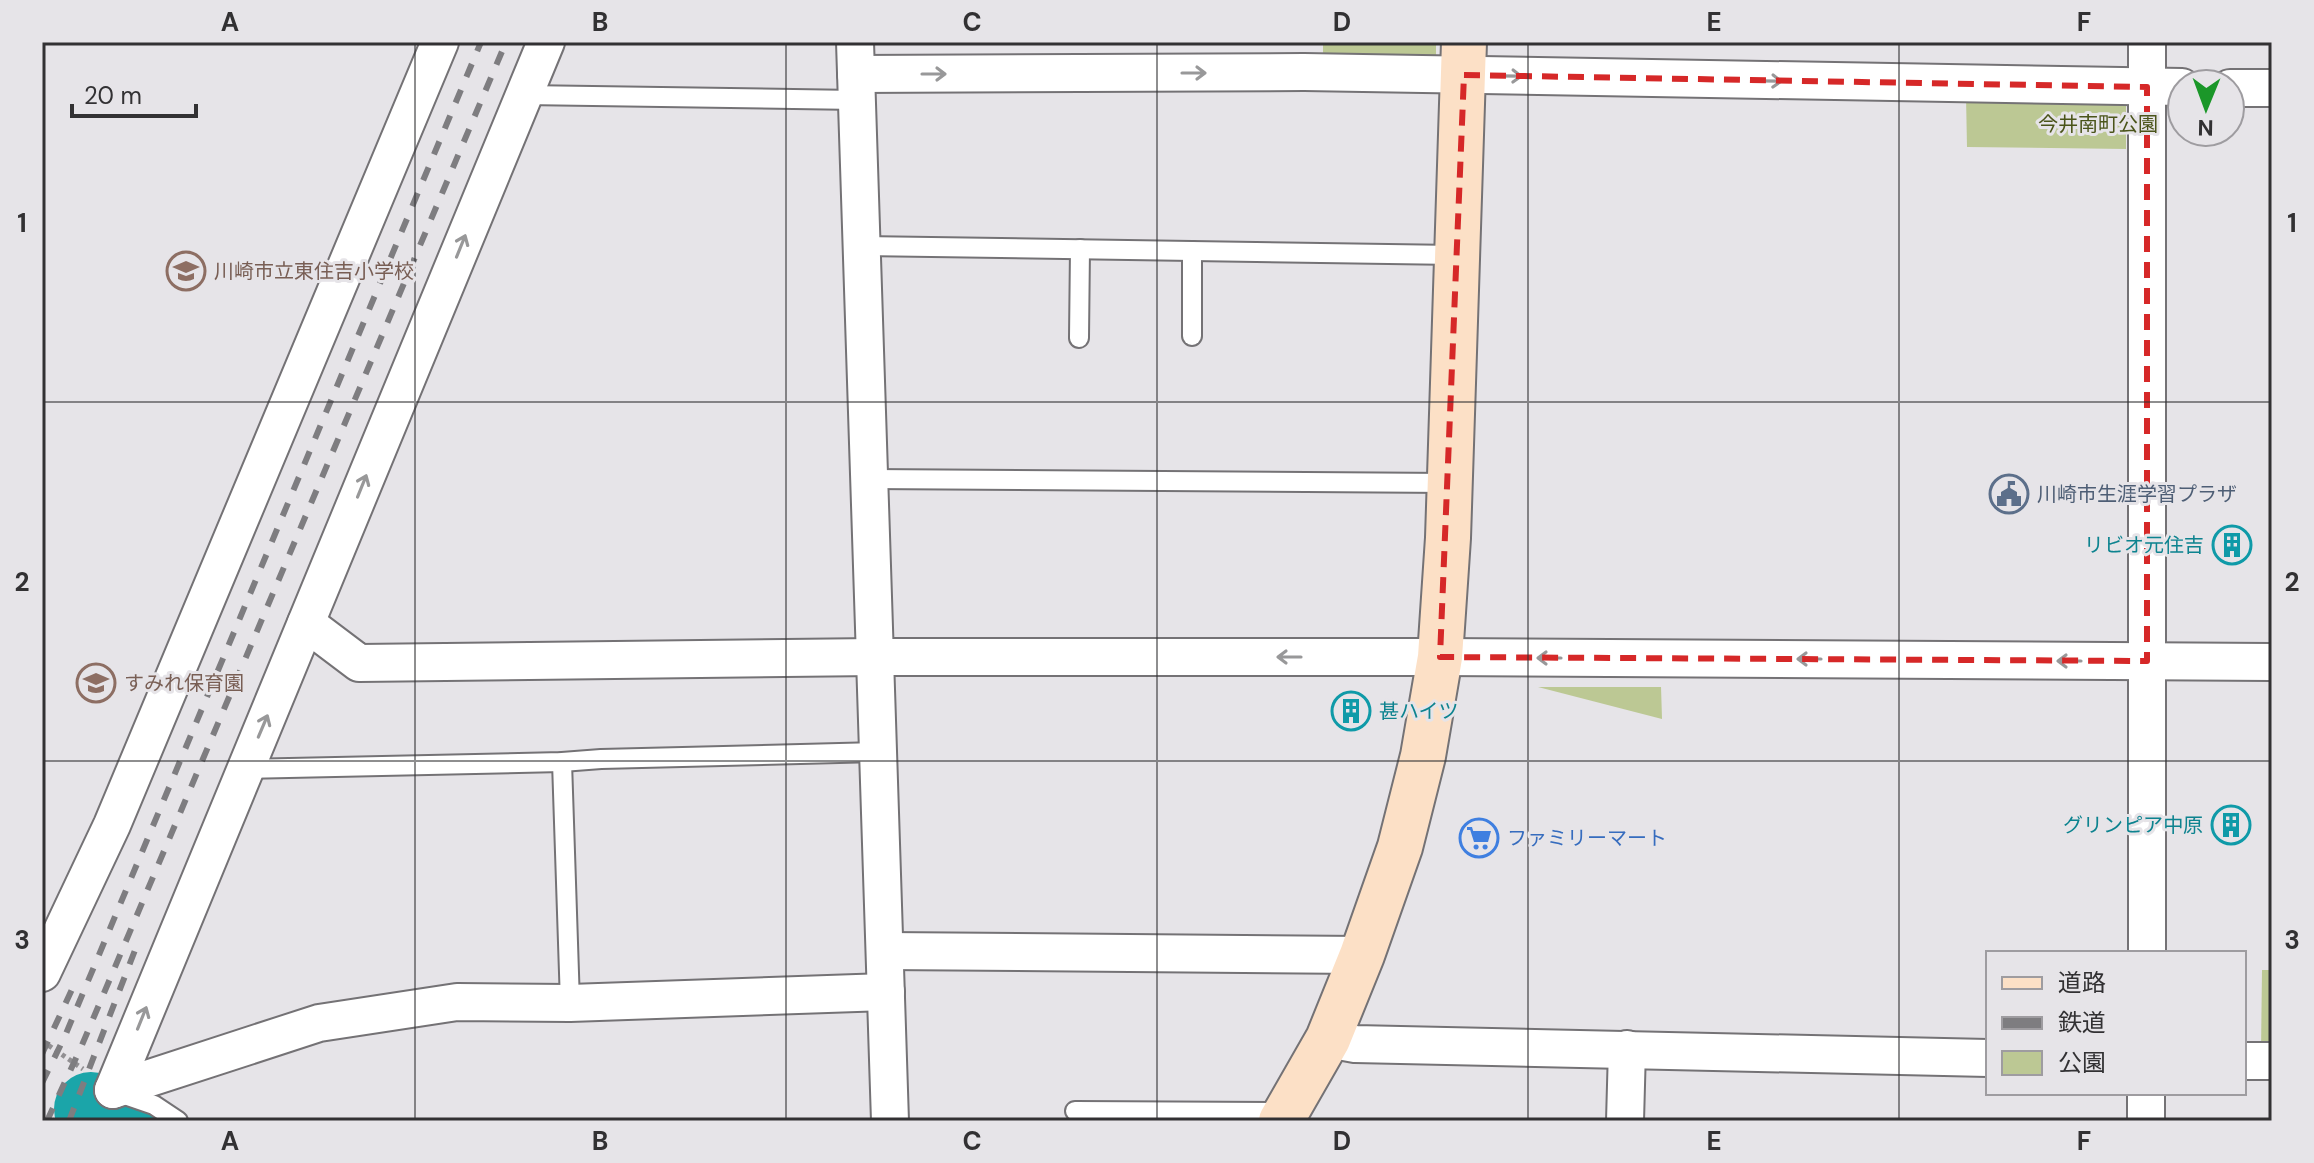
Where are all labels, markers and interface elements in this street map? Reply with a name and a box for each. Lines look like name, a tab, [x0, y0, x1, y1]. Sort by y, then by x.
text: A	[221, 5, 239, 39]
text: B	[592, 5, 608, 39]
text: C	[962, 5, 982, 39]
text: D	[1333, 5, 1351, 39]
text: E	[1706, 5, 1722, 39]
text: F	[2077, 5, 2091, 39]
one-way arrow	[1180, 65, 1207, 81]
one-way arrow	[920, 66, 947, 82]
scale bar	[72, 68, 196, 118]
one-way arrow	[1496, 68, 1523, 84]
north arrow	[2166, 68, 2246, 148]
one-way arrow	[1756, 73, 1783, 88]
text: 20 m	[84, 80, 142, 111]
park label: 今井南町公園	[2038, 111, 2158, 137]
text: N	[2197, 113, 2214, 142]
text: 1	[17, 206, 27, 240]
text: 1	[2287, 206, 2297, 240]
one-way arrow	[455, 234, 470, 258]
school or university icon: 川崎市立東住吉小学校	[165, 250, 207, 292]
place label: 川崎市立東住吉小学校	[214, 258, 414, 284]
public building icon: 川崎市生涯学習プラザ	[1988, 473, 2030, 515]
one-way arrow	[356, 474, 370, 499]
place label: 川崎市生涯学習プラザ	[2037, 481, 2237, 507]
building icon: リビオ元住吉	[2211, 524, 2253, 566]
place label: リビオ元住吉	[2084, 532, 2204, 558]
text: 2	[14, 565, 30, 599]
text: 2	[2284, 565, 2300, 599]
one-way arrow	[1276, 649, 1303, 665]
one-way arrow	[1536, 650, 1563, 666]
one-way arrow	[1796, 651, 1823, 667]
one-way arrow	[2056, 653, 2083, 669]
school or university icon: すみれ保育園	[75, 662, 117, 704]
place label: すみれ保育園	[124, 670, 244, 696]
building icon: 甚ハイツ	[1330, 690, 1372, 732]
place label: 甚ハイツ	[1379, 698, 1459, 724]
one-way arrow	[257, 714, 271, 739]
building icon: グリンピア中原	[2210, 804, 2252, 846]
place label: グリンピア中原	[2063, 812, 2203, 838]
supermarket icon: ファミリーマート	[1458, 817, 1500, 859]
place label: ファミリーマート	[1507, 825, 1667, 851]
text: 3	[14, 923, 30, 957]
text: 3	[2284, 923, 2300, 957]
legend	[1986, 951, 2246, 1095]
text: 道路	[2058, 967, 2106, 998]
one-way arrow	[136, 1006, 151, 1031]
text: 鉄道	[2058, 1007, 2106, 1038]
text: 公園	[2058, 1047, 2106, 1078]
text: A	[221, 1124, 239, 1158]
text: B	[592, 1124, 608, 1158]
text: C	[962, 1124, 982, 1158]
text: D	[1333, 1124, 1351, 1158]
text: E	[1706, 1124, 1722, 1158]
text: F	[2077, 1124, 2091, 1158]

